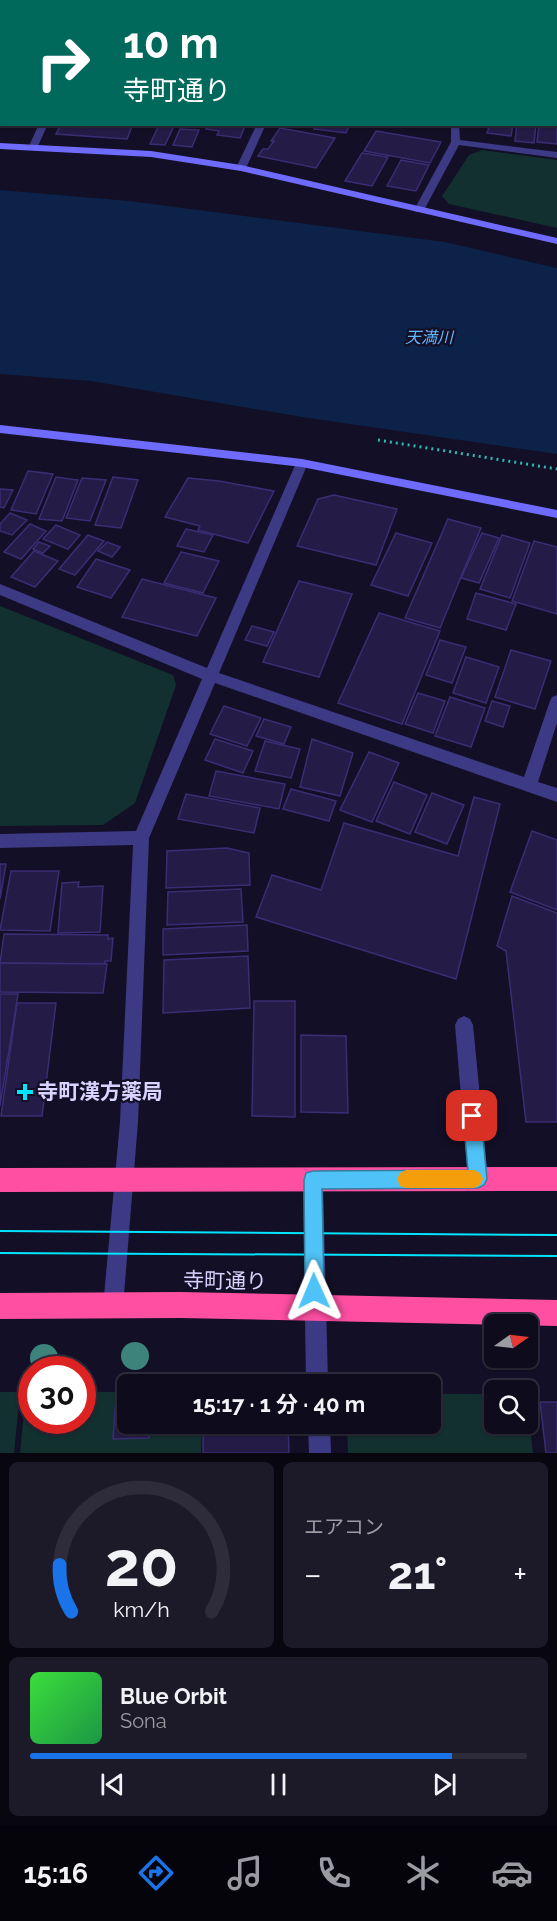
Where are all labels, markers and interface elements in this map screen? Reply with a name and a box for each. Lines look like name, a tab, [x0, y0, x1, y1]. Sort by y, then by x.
text: 10 m	[123, 19, 219, 68]
icon: right	[24, 24, 102, 102]
text: 寺町通り	[123, 75, 231, 106]
water label: 天満川	[405, 328, 455, 347]
place label: 寺町漢方薬局	[37, 1079, 163, 1104]
marker: 寺町漢方薬局	[18, 1085, 32, 1099]
pin	[446, 1090, 497, 1141]
icon: arrive	[455, 1099, 488, 1132]
position arrow	[282, 1259, 346, 1323]
street label: 寺町通り	[183, 1267, 267, 1294]
north arrow	[484, 1314, 538, 1368]
map controls	[484, 1314, 538, 1434]
speed limit sign: 30	[18, 1356, 96, 1434]
button: search	[484, 1380, 538, 1434]
text: 15:17 · 1 分 · 40 m	[193, 1391, 365, 1417]
text: エアコン	[304, 1515, 384, 1539]
text: 20	[105, 1527, 178, 1601]
text: 21°	[388, 1547, 447, 1600]
text: −	[304, 1555, 322, 1594]
text: +	[513, 1555, 527, 1594]
text: km/h	[113, 1597, 170, 1622]
text: Blue Orbit	[120, 1683, 227, 1709]
text: Sona	[120, 1709, 167, 1733]
icon: previous	[96, 1768, 129, 1801]
icon: pause	[262, 1768, 295, 1801]
icon: next	[428, 1768, 461, 1801]
icon: directions	[135, 1852, 177, 1894]
icon: music	[224, 1852, 266, 1894]
icon: phone	[313, 1852, 355, 1894]
icon: climate	[402, 1852, 444, 1894]
icon: car	[491, 1852, 533, 1894]
text: 15:16	[24, 1858, 88, 1889]

